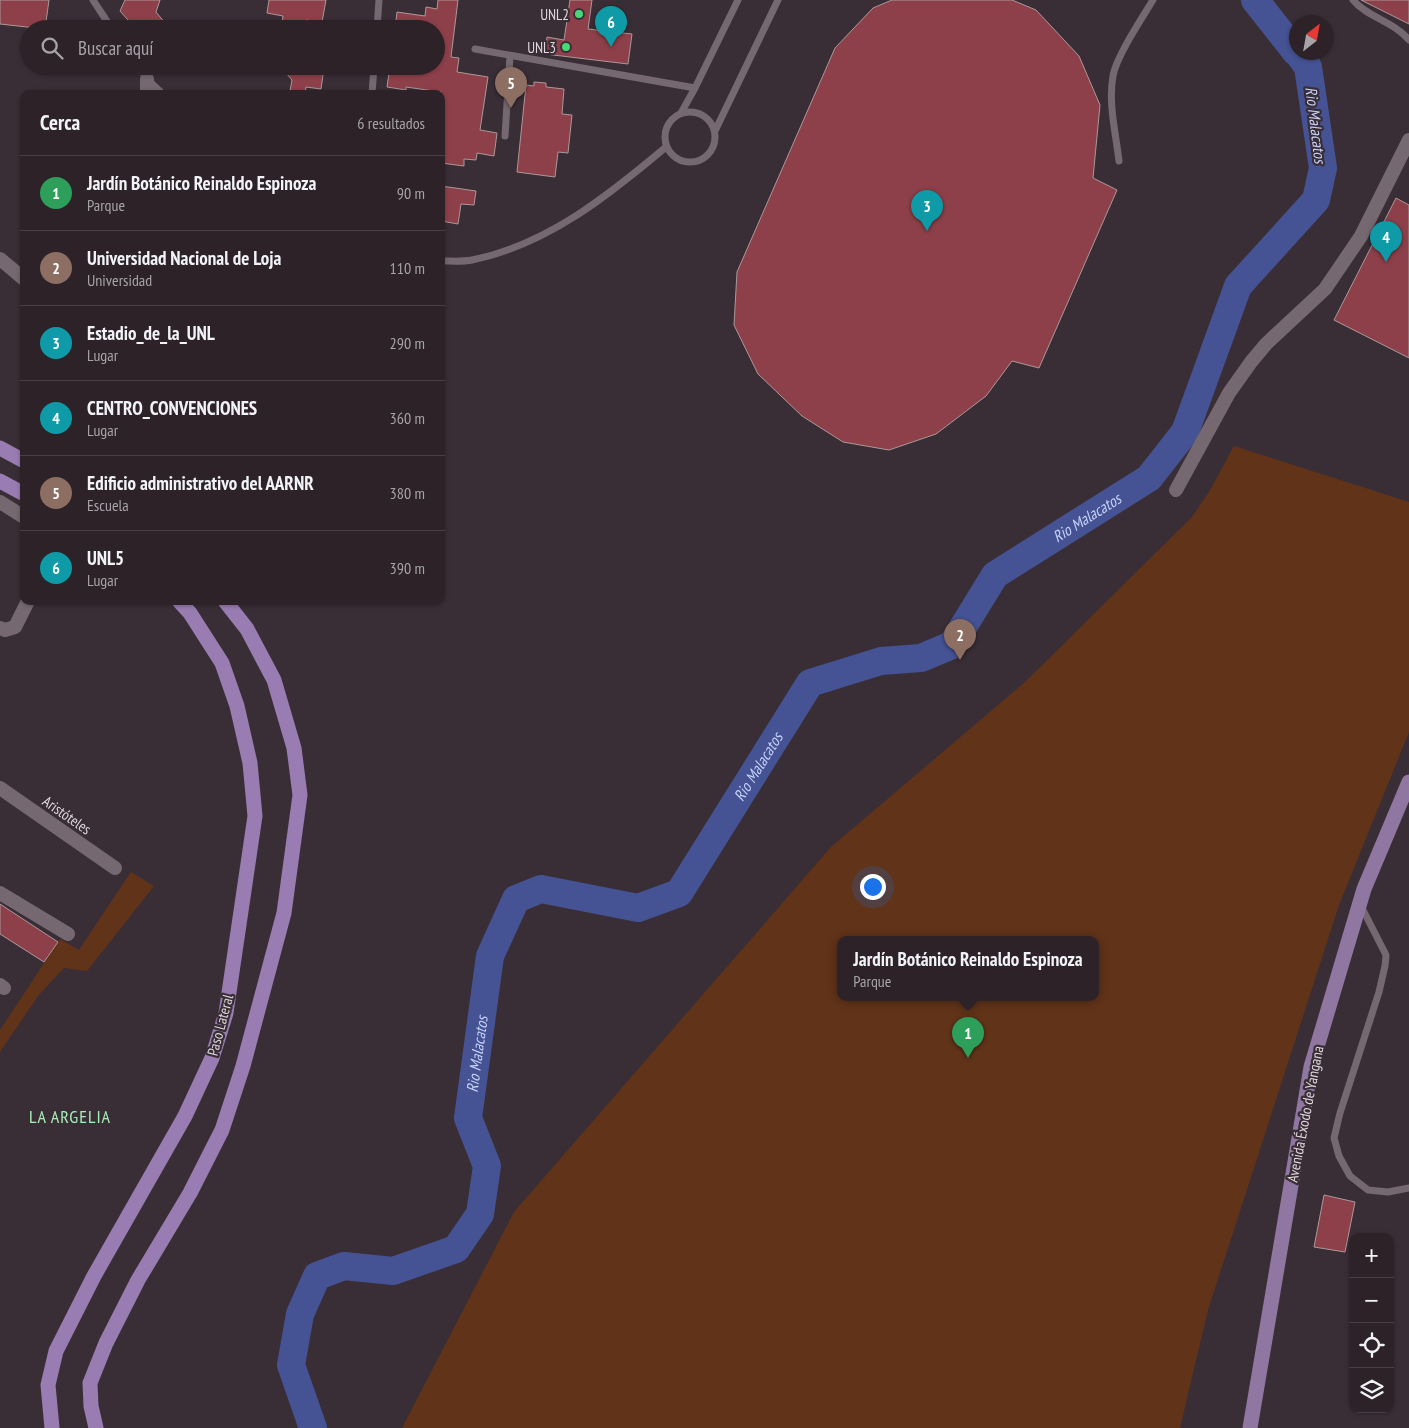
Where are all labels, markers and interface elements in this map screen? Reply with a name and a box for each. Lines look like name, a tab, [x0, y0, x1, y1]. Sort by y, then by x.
place label: UNL2	[540, 5, 569, 24]
pin: 6	[595, 6, 627, 47]
marker: UNL2	[573, 8, 585, 20]
north arrow	[1289, 15, 1334, 60]
search box	[20, 20, 445, 75]
icon: search	[38, 34, 66, 62]
text: Buscar aquí	[78, 36, 153, 60]
place label: UNL3	[527, 38, 556, 57]
marker: UNL3	[560, 41, 572, 53]
pin: 5	[495, 67, 527, 108]
water label: Rio Malacatos	[1301, 86, 1331, 166]
text: Cerca	[40, 109, 80, 136]
text: 6 resultados	[357, 113, 425, 133]
text: Jardín Botánico Reinaldo Espinoza	[87, 171, 316, 195]
text: 1	[52, 183, 60, 203]
text: 90 m	[397, 183, 425, 203]
pin: 3	[911, 190, 943, 231]
text: Parque	[87, 195, 125, 215]
pin: 4	[1370, 221, 1402, 262]
text: Universidad Nacional de Loja	[87, 246, 281, 270]
text: 2	[52, 258, 60, 278]
text: 110 m	[390, 258, 425, 278]
text: Universidad	[87, 270, 152, 290]
text: Estadio_de_la_UNL	[87, 321, 215, 345]
text: 3	[52, 333, 60, 353]
text: 290 m	[390, 333, 425, 353]
text: Lugar	[87, 345, 118, 365]
text: CENTRO_CONVENCIONES	[87, 396, 257, 420]
text: 4	[52, 408, 60, 428]
text: 360 m	[390, 408, 425, 428]
text: Lugar	[87, 420, 118, 440]
text: Edificio administrativo del AARNR	[87, 471, 314, 495]
text: 5	[52, 483, 60, 503]
text: 380 m	[390, 483, 425, 503]
water label: Rio Malacatos	[1049, 488, 1126, 546]
text: Escuela	[87, 495, 129, 515]
text: UNL5	[87, 546, 124, 570]
text: 6	[52, 558, 60, 578]
text: 390 m	[390, 558, 425, 578]
text: Lugar	[87, 570, 118, 590]
pin: 2	[944, 619, 976, 660]
water label: Rio Malacatos	[729, 727, 788, 805]
street label: Aristóteles	[39, 791, 95, 839]
your location	[860, 874, 886, 900]
popup	[837, 936, 1099, 1001]
text: Jardín Botánico Reinaldo Espinoza	[853, 947, 1083, 971]
text: Parque	[853, 971, 891, 991]
street label: Paso Lateral	[203, 992, 237, 1058]
water label: Rio Malacatos	[462, 1013, 492, 1094]
pin: 1	[952, 1017, 984, 1058]
street label: Avenida Éxodo de Yangana	[1282, 1044, 1328, 1184]
district label: LA ARGELIA	[29, 1105, 111, 1128]
map controls	[1349, 1233, 1394, 1413]
button: +	[1349, 1233, 1394, 1278]
button: −	[1349, 1278, 1394, 1323]
button: locate	[1349, 1323, 1394, 1368]
button: layers	[1349, 1368, 1394, 1413]

